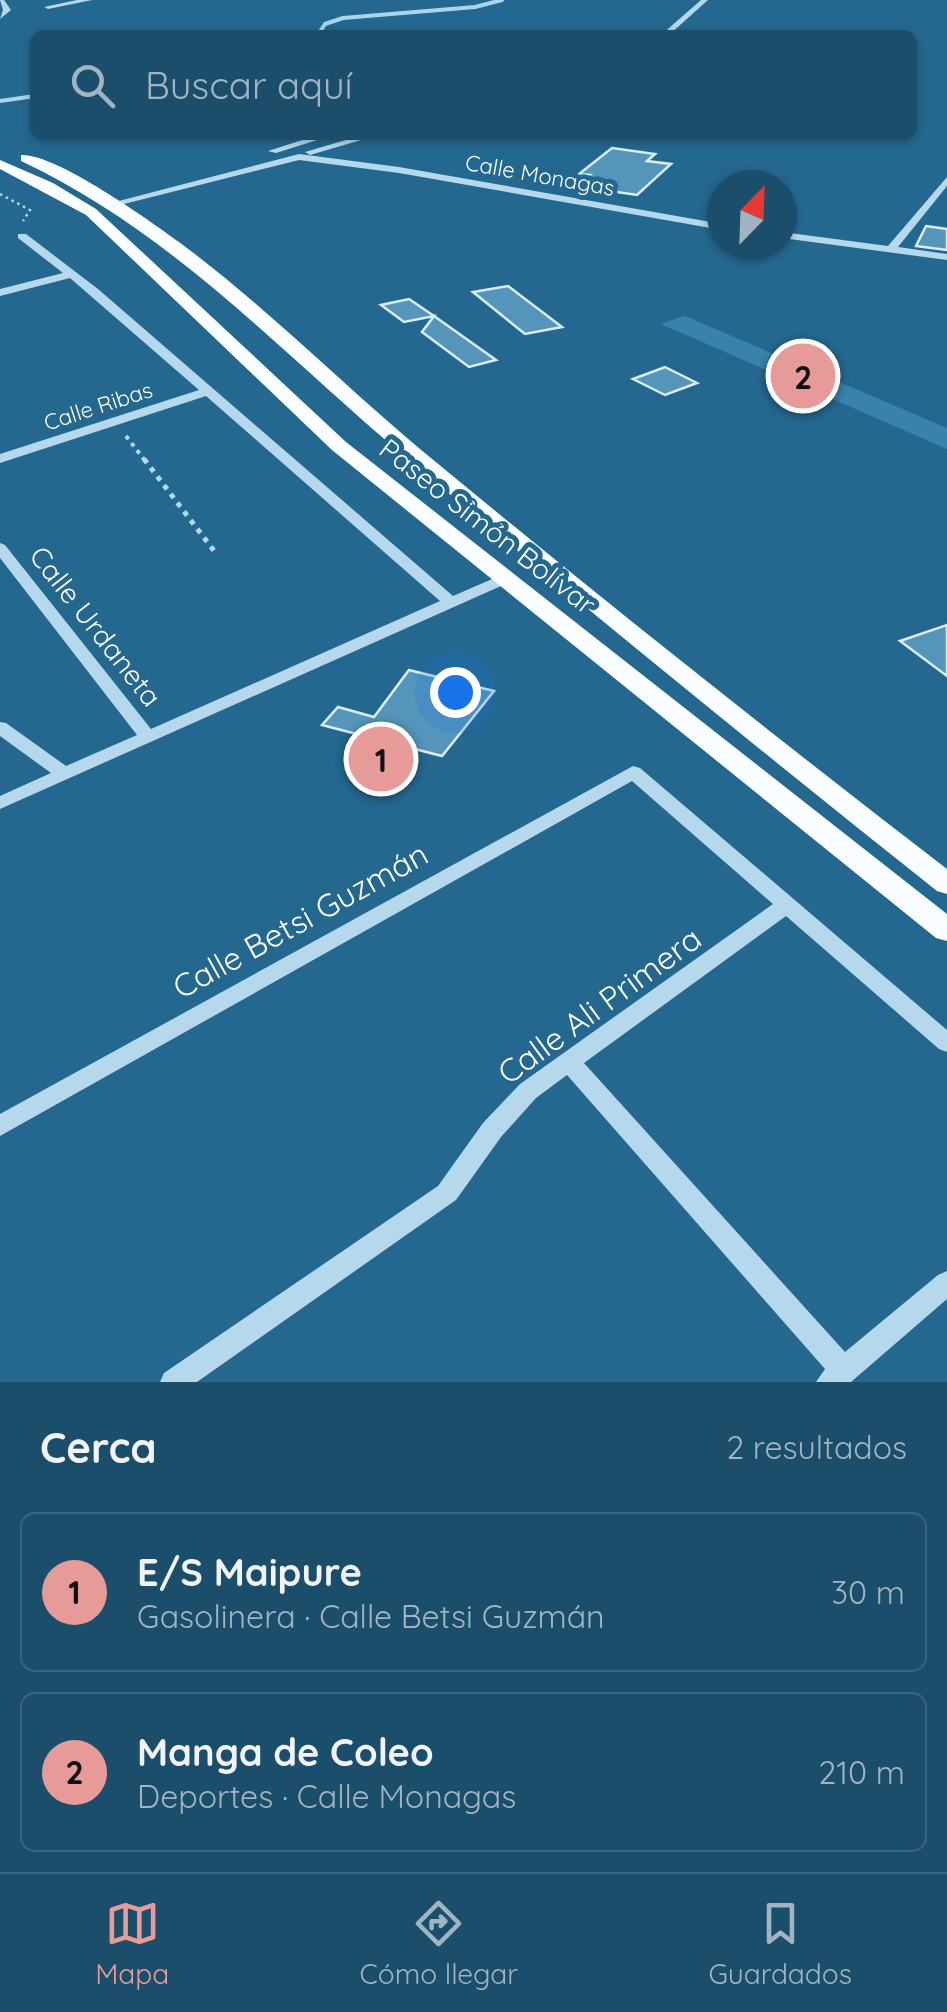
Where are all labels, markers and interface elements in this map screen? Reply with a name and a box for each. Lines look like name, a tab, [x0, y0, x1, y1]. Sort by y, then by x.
search box	[30, 30, 917, 140]
icon: search	[65, 58, 120, 113]
text: Buscar aquí	[145, 61, 353, 109]
street label: Calle Monagas	[463, 148, 617, 202]
north arrow	[707, 170, 797, 260]
pin: 2	[770, 338, 836, 414]
street label: Calle Ribas	[40, 375, 156, 437]
street label: Paseo Simón Bolívar	[373, 431, 603, 622]
street label: Calle Urdaneta	[23, 539, 169, 713]
your location	[430, 667, 481, 718]
pin: 1	[348, 722, 414, 796]
street label: Calle Betsi Guzmán	[166, 833, 434, 1007]
street label: Calle Ali Primera	[489, 918, 709, 1092]
text: Cerca	[40, 1421, 157, 1474]
text: 2 resultados	[726, 1427, 907, 1467]
text: E/S Maipure	[137, 1548, 362, 1596]
text: 1	[68, 1572, 81, 1612]
text: 30 m	[831, 1572, 905, 1612]
text: Gasolinera · Calle Betsi Guzmán	[137, 1596, 605, 1636]
text: Manga de Coleo	[137, 1728, 434, 1776]
text: 2	[65, 1752, 84, 1792]
text: 210 m	[818, 1752, 905, 1792]
text: Deportes · Calle Monagas	[137, 1776, 516, 1816]
tab: Mapa	[95, 1896, 169, 1991]
tab: Cómo llegar	[359, 1896, 518, 1991]
tab: Guardados	[708, 1896, 852, 1991]

